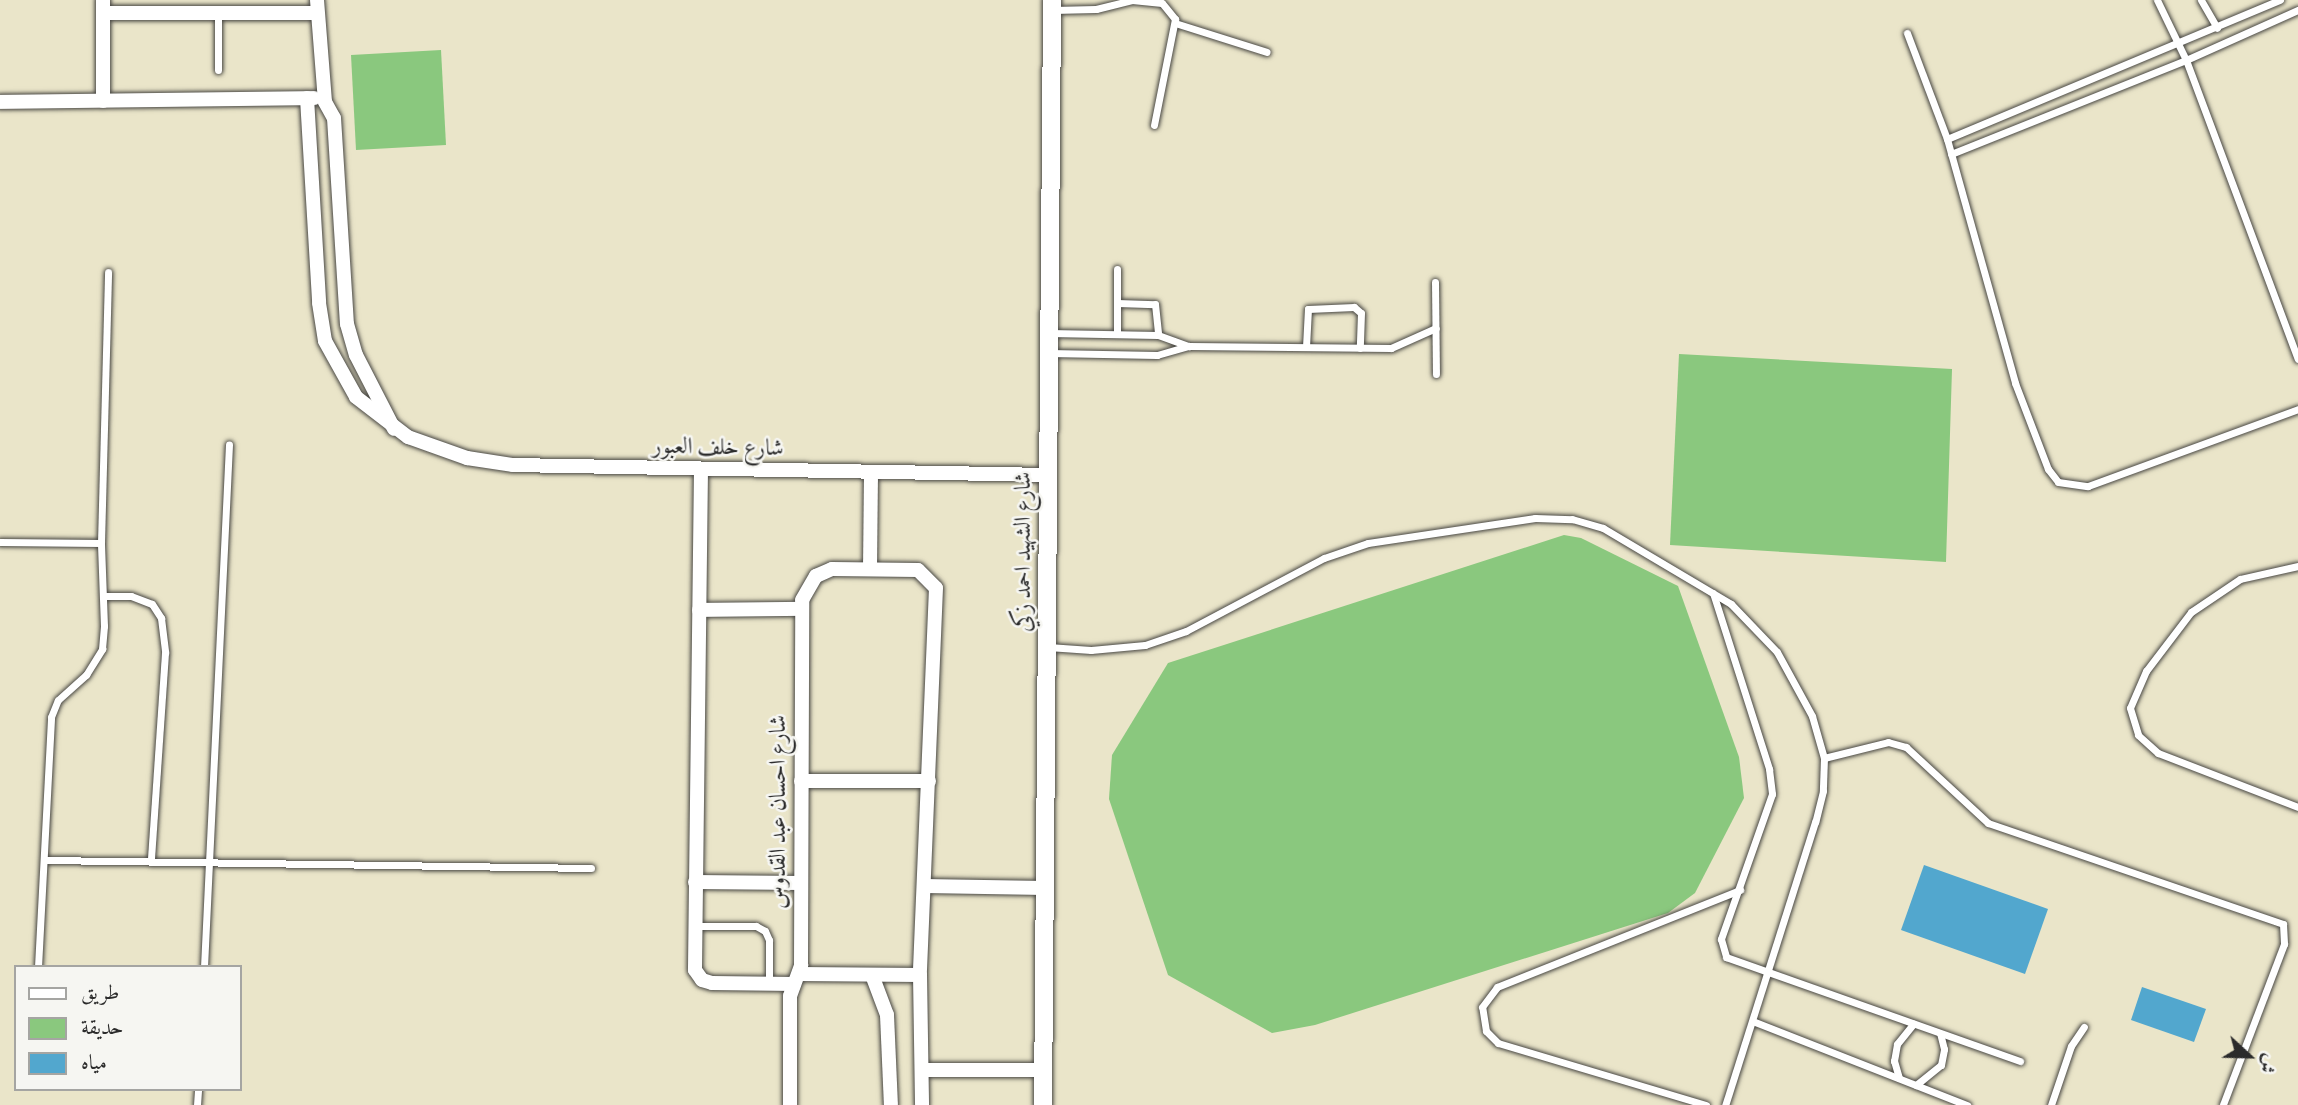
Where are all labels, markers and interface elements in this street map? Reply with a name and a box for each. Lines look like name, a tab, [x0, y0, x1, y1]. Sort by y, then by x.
street label: شارع خلف العبور	[652, 432, 784, 462]
street label: شارع الشهيد احمد زكي	[1009, 472, 1037, 632]
street label: شارع احسان عبد القدوس	[764, 715, 792, 909]
legend	[14, 965, 242, 1091]
text: طريق	[81, 979, 119, 1006]
text: حديقة	[81, 1014, 124, 1041]
north arrow	[2214, 1021, 2284, 1091]
text: مياه	[81, 1049, 107, 1076]
text: ش	[2254, 1051, 2283, 1077]

